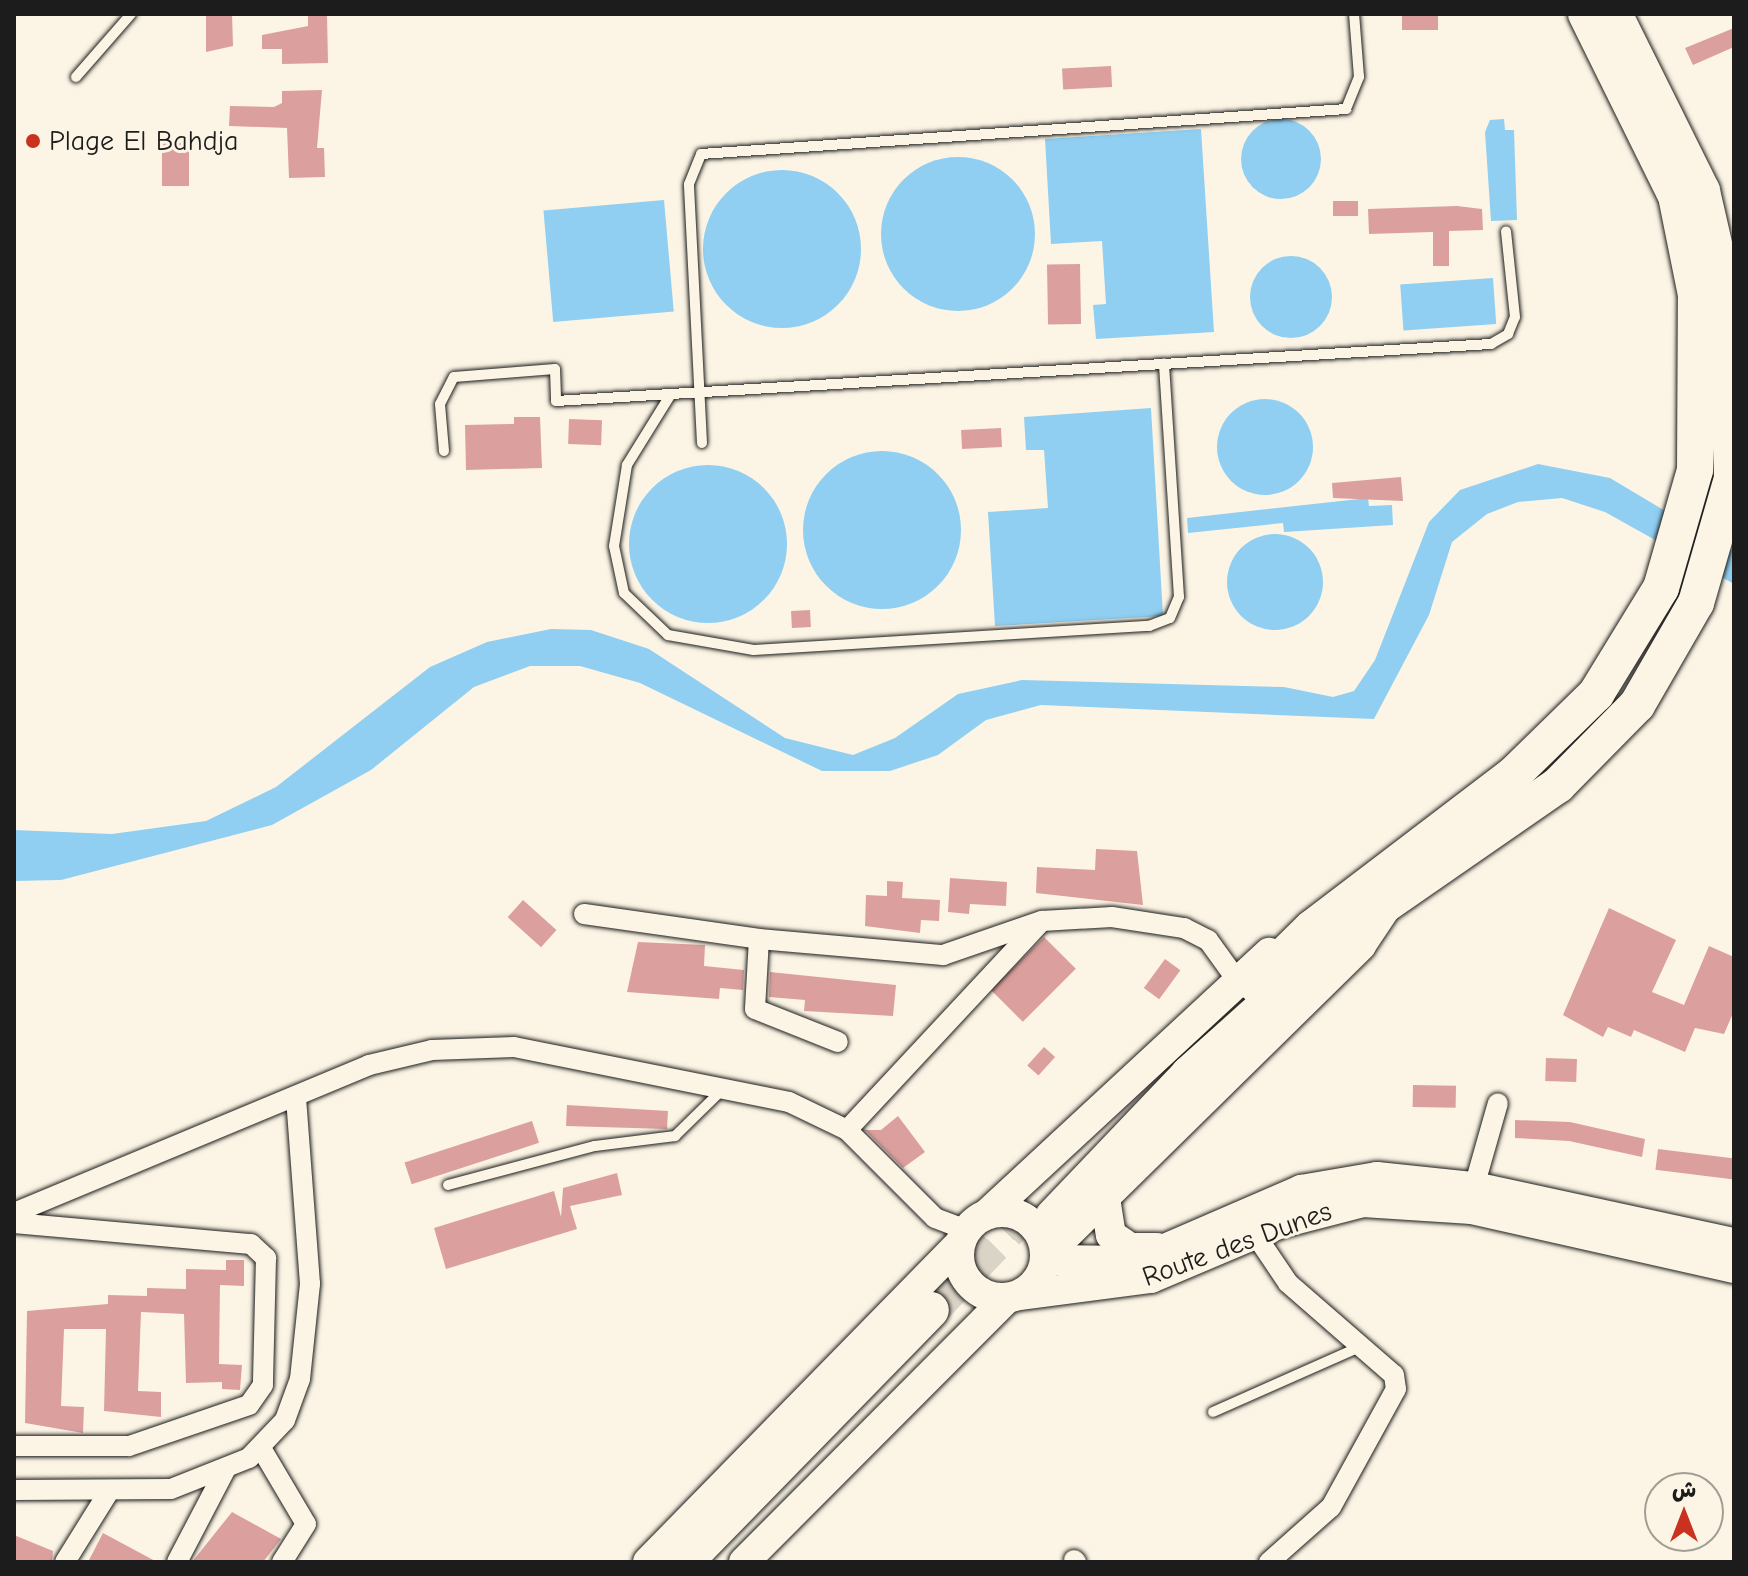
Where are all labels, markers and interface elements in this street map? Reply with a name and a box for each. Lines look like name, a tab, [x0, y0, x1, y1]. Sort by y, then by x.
place label: Plage El Bahdja	[49, 124, 239, 158]
marker: Plage El Bahdja	[24, 132, 42, 150]
street label: Route des Dunes	[1138, 1194, 1336, 1294]
north arrow	[1644, 1472, 1724, 1552]
text: ش	[1672, 1477, 1696, 1503]

